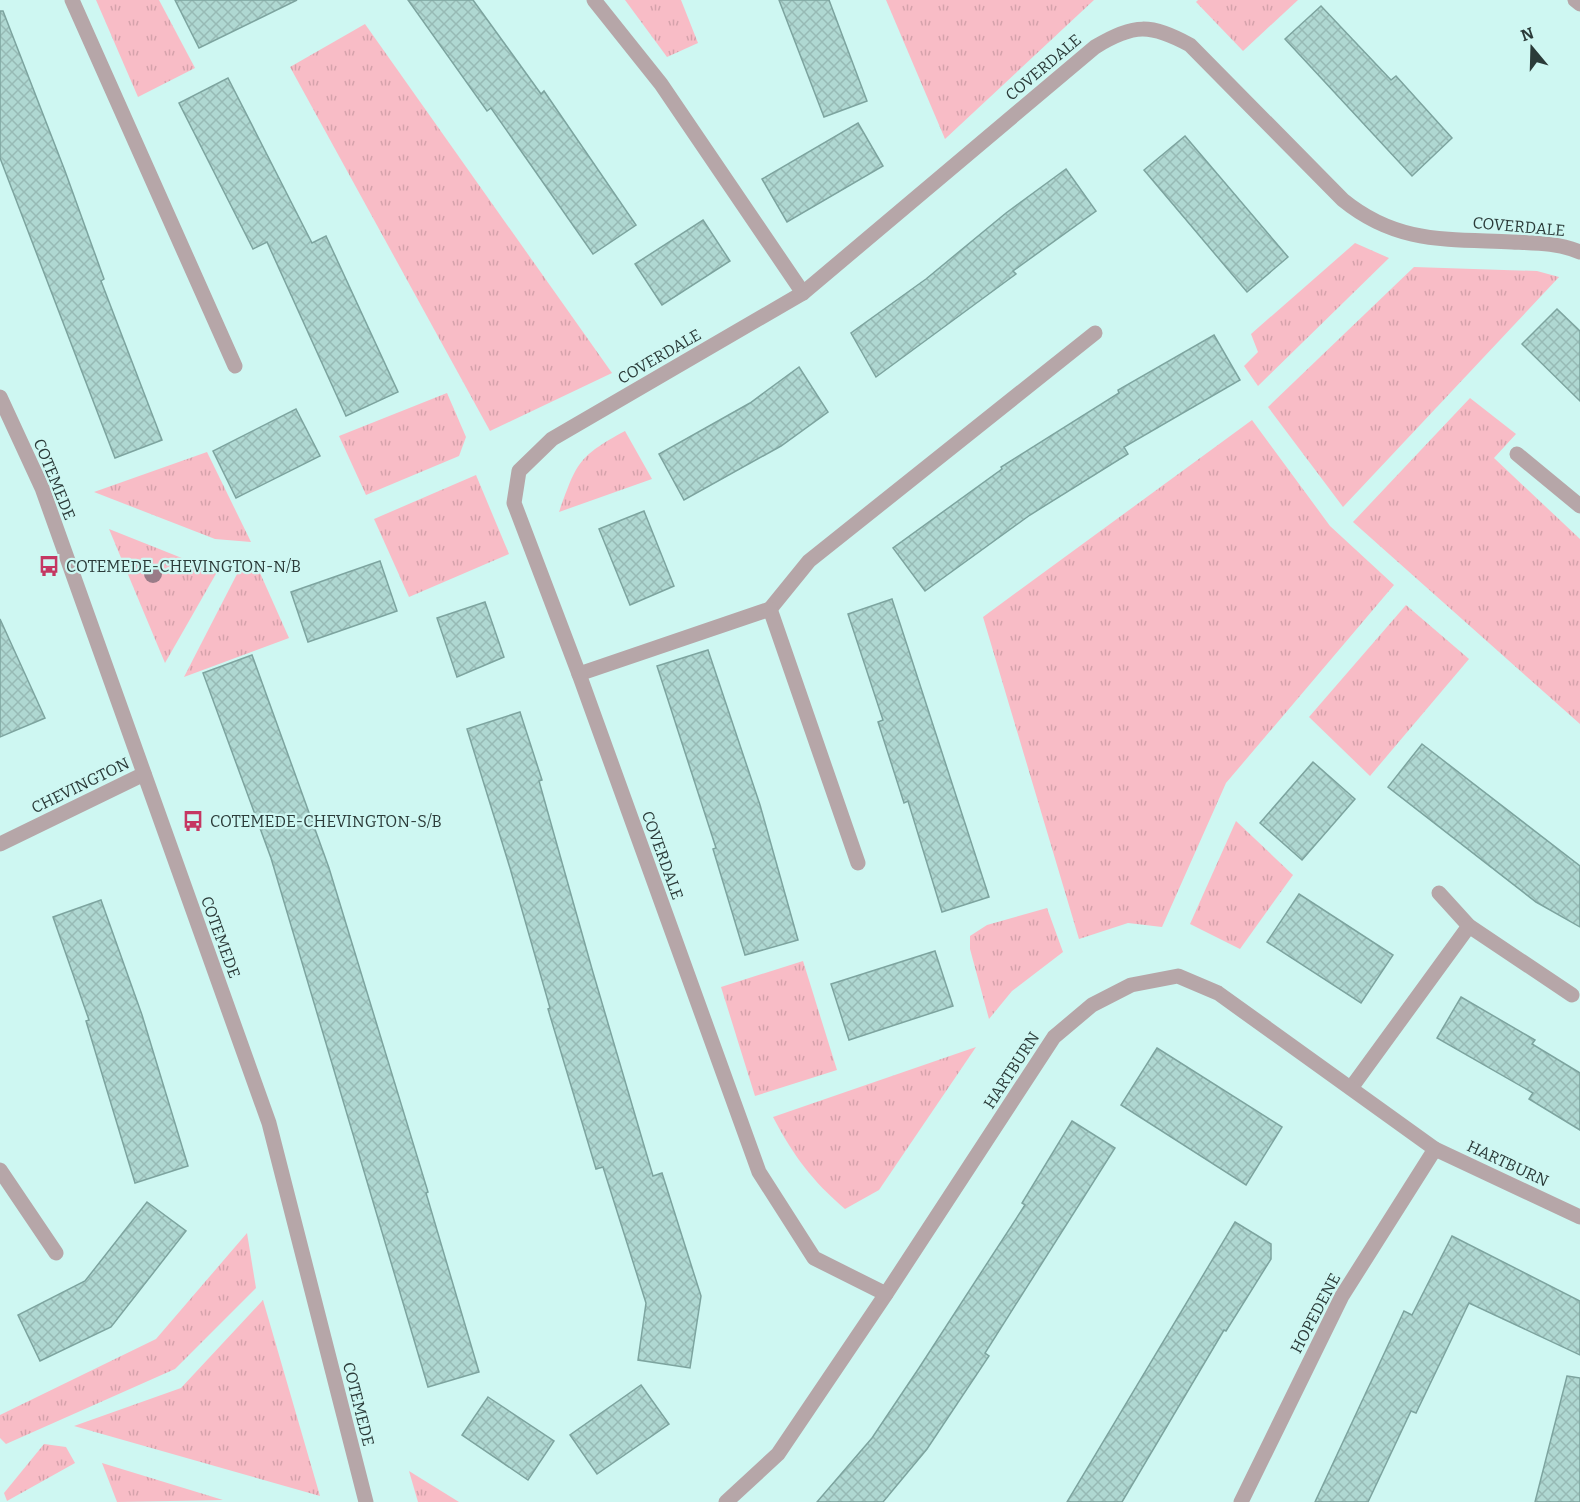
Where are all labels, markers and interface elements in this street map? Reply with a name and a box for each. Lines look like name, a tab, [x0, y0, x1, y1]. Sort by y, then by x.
north arrow	[1502, 18, 1562, 78]
text: N	[1518, 23, 1536, 45]
street label: COVERDALE	[1002, 30, 1085, 105]
street label: COVERDALE	[1472, 213, 1566, 240]
street label: COVERDALE	[614, 325, 704, 388]
street label: COTEMEDE	[30, 436, 79, 523]
bus stop icon: COTEMEDE-CHEVINGTON-N/B	[37, 554, 61, 578]
place label: COTEMEDE-CHEVINGTON-N/B	[66, 557, 301, 576]
street label: CHEVINGTON	[28, 753, 133, 817]
street label: COVERDALE	[638, 808, 687, 902]
bus stop icon: COTEMEDE-CHEVINGTON-S/B	[181, 809, 205, 833]
place label: COTEMEDE-CHEVINGTON-S/B	[210, 812, 442, 831]
street label: COTEMEDE	[197, 894, 244, 981]
street label: HARTBURN	[980, 1028, 1043, 1112]
street label: HARTBURN	[1464, 1136, 1552, 1191]
street label: HOPEDENE	[1286, 1270, 1344, 1356]
street label: COTEMEDE	[339, 1360, 378, 1448]

